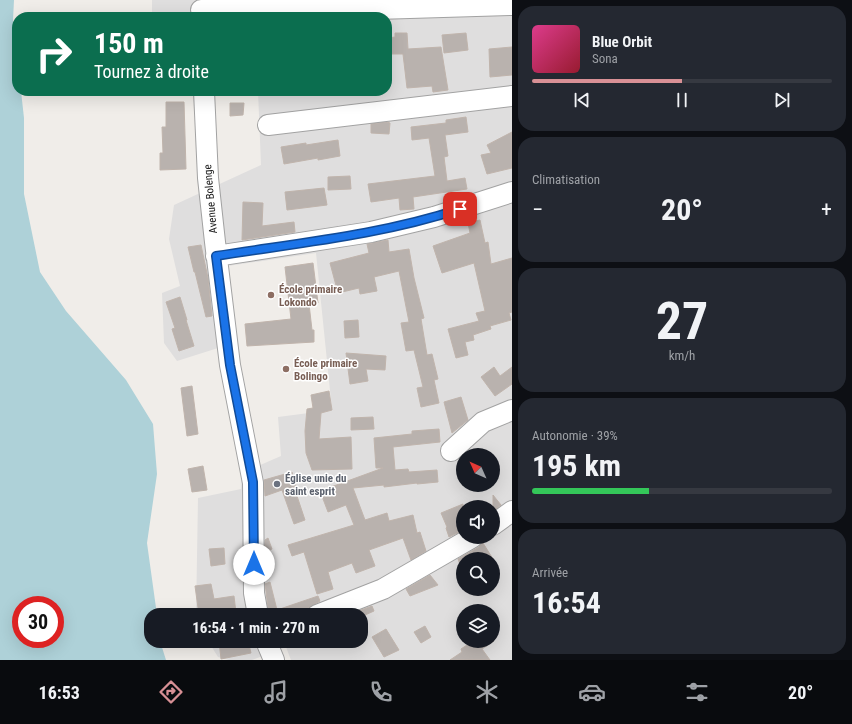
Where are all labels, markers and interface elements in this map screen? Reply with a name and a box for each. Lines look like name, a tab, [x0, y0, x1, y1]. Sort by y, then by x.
text: 150 m	[94, 27, 164, 60]
icon: right	[28, 28, 80, 80]
text: Blue Orbit	[592, 33, 652, 51]
text: Sona	[592, 51, 618, 66]
text: Tournez à droite	[94, 61, 209, 82]
icon: previous	[571, 89, 593, 111]
icon: pause	[671, 89, 693, 111]
icon: next	[771, 89, 793, 111]
street label: Avenue Bolenge	[201, 164, 220, 234]
text: Climatisation	[532, 172, 600, 187]
pin	[443, 192, 477, 226]
text: 20°	[661, 192, 703, 227]
text: −	[532, 197, 543, 222]
text: +	[821, 197, 832, 222]
icon: arrive	[449, 198, 471, 220]
place label: École primaire Lokondo	[279, 283, 342, 309]
marker: École primaire Lokondo	[266, 290, 276, 300]
text: 27	[656, 291, 708, 352]
text: km/h	[669, 348, 695, 363]
place label: École primaire Bolingo	[294, 357, 357, 383]
marker: École primaire Bolingo	[281, 364, 291, 374]
text: Autonomie · 39%	[532, 428, 618, 443]
north arrow	[456, 448, 500, 492]
map controls	[456, 448, 500, 648]
text: 195 km	[532, 448, 621, 483]
place label: Église unie du saint esprit	[285, 472, 346, 498]
marker: Église unie du saint esprit	[272, 479, 282, 489]
button: sound	[456, 500, 500, 544]
position arrow	[233, 543, 275, 585]
button: search	[456, 552, 500, 596]
text: Arrivée	[532, 565, 568, 580]
text: 16:54	[532, 585, 601, 620]
speed limit sign: 30	[12, 596, 64, 648]
button: layers	[456, 604, 500, 648]
text: 16:54 · 1 min · 270 m	[192, 619, 320, 637]
icon: directions	[157, 678, 185, 706]
icon: music	[262, 678, 290, 706]
icon: phone	[367, 678, 395, 706]
icon: climate	[473, 678, 501, 706]
icon: car	[578, 678, 606, 706]
icon: filters	[683, 678, 711, 706]
text: 16:53	[39, 682, 80, 703]
text: 20°	[788, 682, 813, 703]

